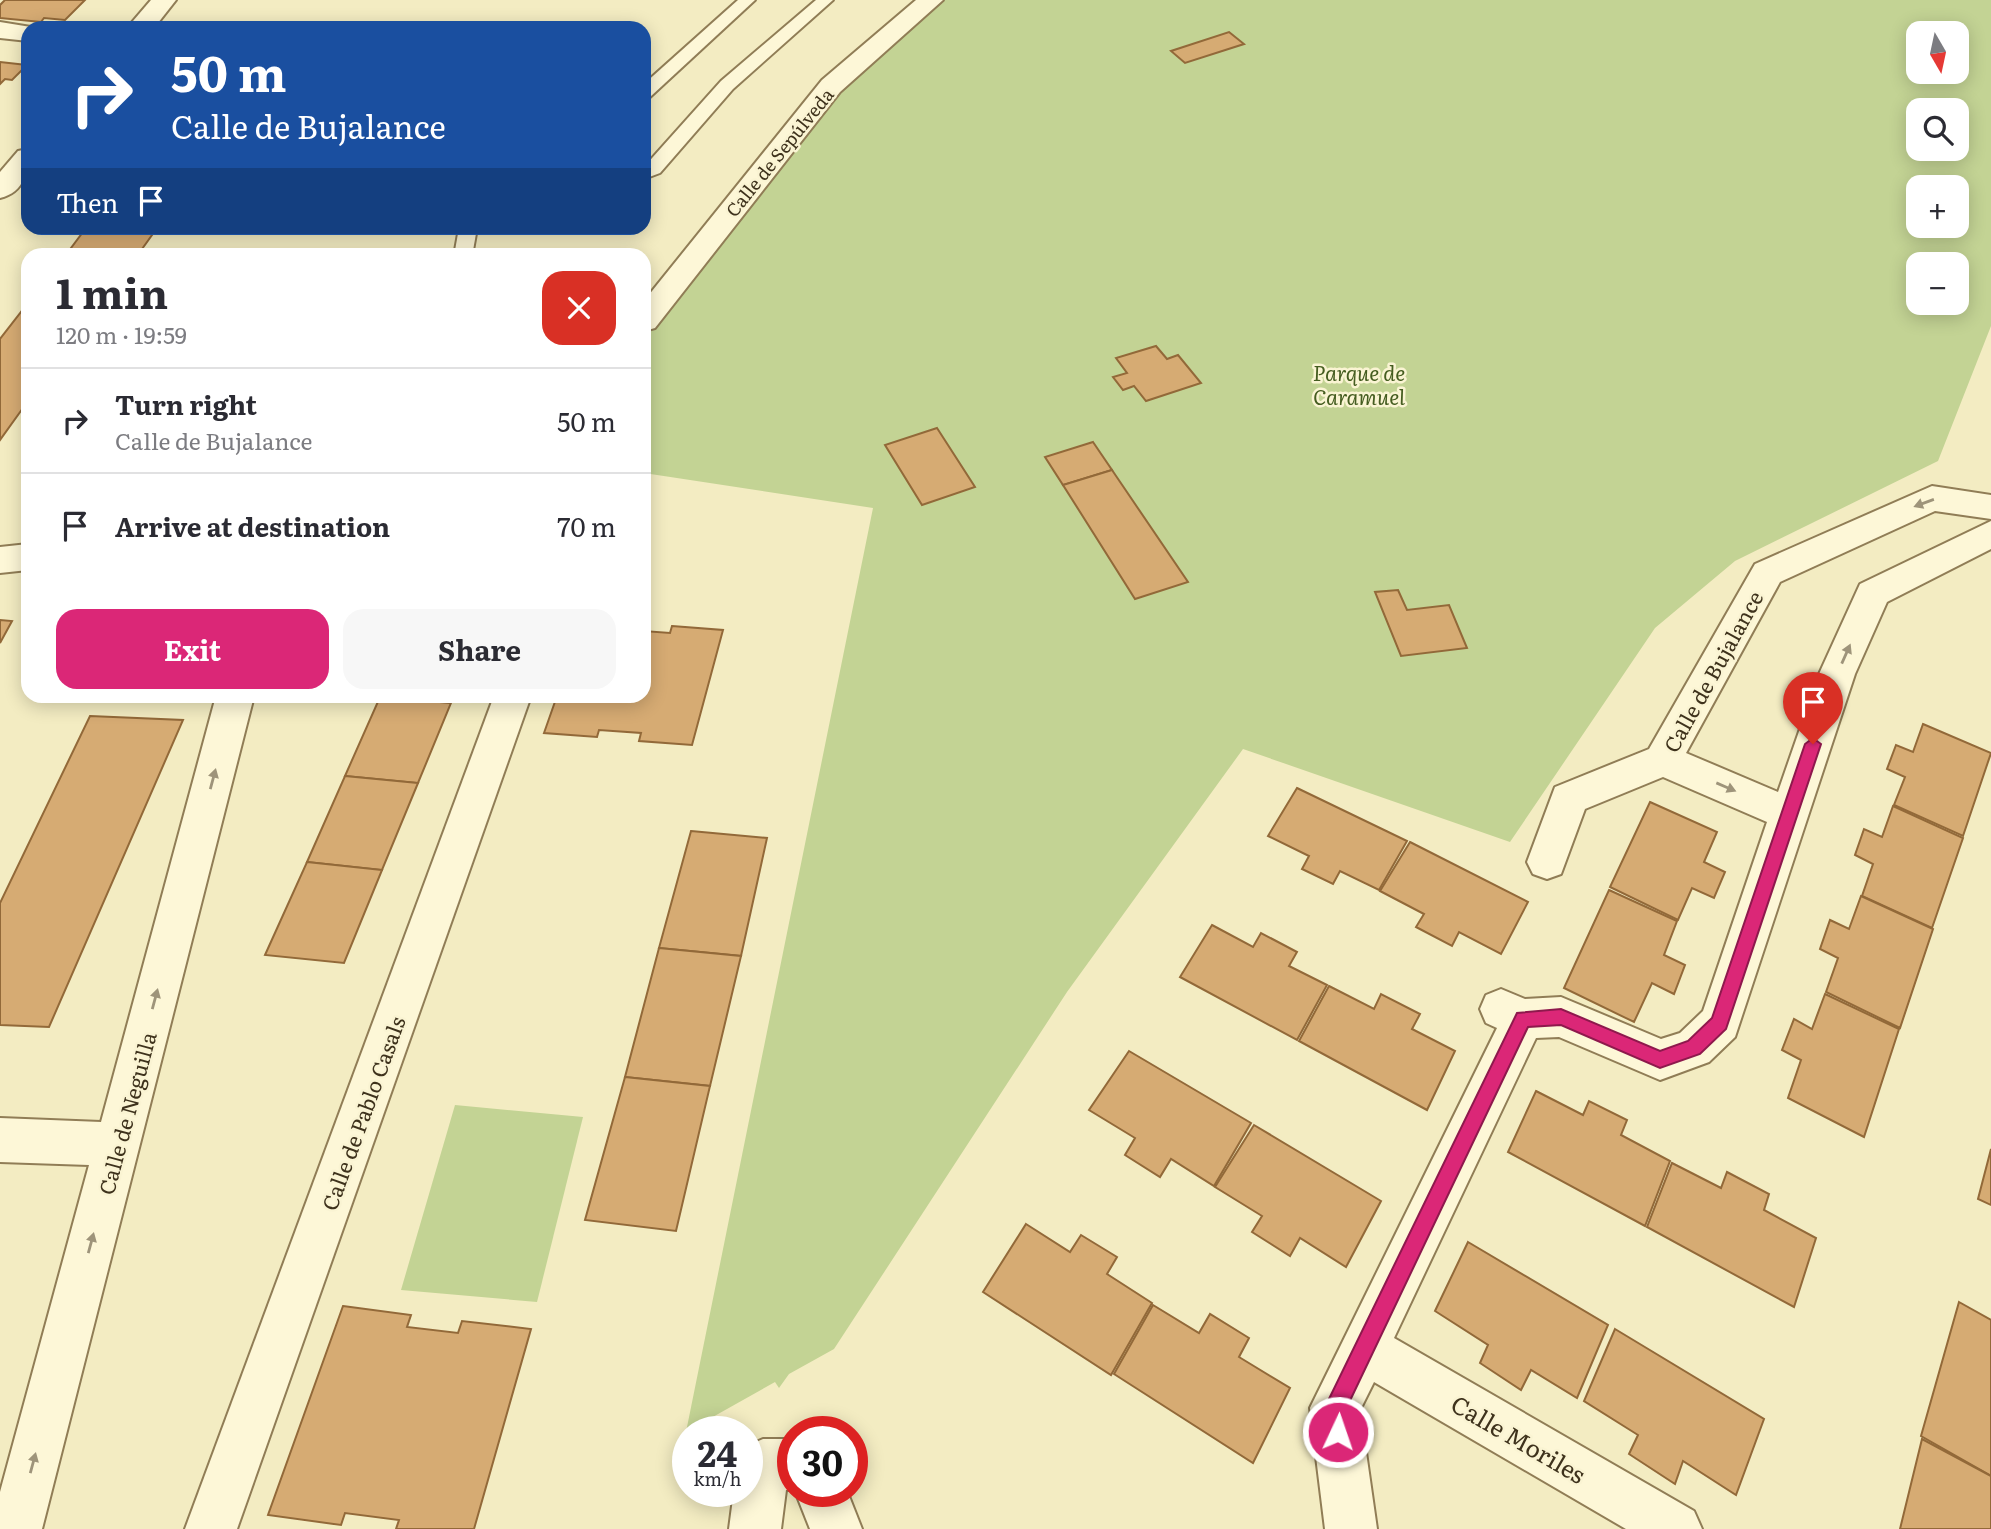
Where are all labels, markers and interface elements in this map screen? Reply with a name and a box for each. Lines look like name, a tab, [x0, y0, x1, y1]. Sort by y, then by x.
north arrow	[1906, 21, 1969, 84]
map controls	[1906, 21, 1969, 315]
text: 50 m	[171, 34, 287, 107]
icon: right	[56, 49, 147, 140]
street label: Calle de Sepúlveda	[719, 82, 840, 222]
button: search	[1906, 98, 1969, 161]
text: Calle de Bujalance	[171, 101, 446, 149]
button: +	[1906, 175, 1969, 238]
text: Then	[56, 182, 118, 221]
icon: arrive	[132, 182, 170, 220]
button: −	[1906, 252, 1969, 315]
text: 1 min	[56, 260, 168, 322]
button: close	[542, 271, 616, 345]
text: 120 m · 19:59	[56, 317, 187, 351]
park label: Parque de Caramuel	[1313, 356, 1405, 411]
text: Turn right	[115, 384, 257, 423]
text: 50 m	[557, 401, 616, 440]
icon: right	[56, 402, 94, 440]
text: Calle de Bujalance	[115, 423, 313, 457]
one-way arrow	[1914, 498, 1935, 509]
text: Arrive at destination	[115, 506, 390, 545]
text: 70 m	[557, 506, 616, 545]
icon: arrive	[56, 507, 94, 545]
street label: Calle de Bujalance	[1655, 585, 1769, 757]
button: Exit	[56, 609, 329, 689]
button: Share	[343, 609, 616, 689]
one-way arrow	[1840, 644, 1852, 664]
pin	[1783, 672, 1843, 744]
icon: arrive	[1794, 683, 1832, 721]
one-way arrow	[208, 768, 219, 790]
one-way arrow	[1716, 781, 1736, 793]
one-way arrow	[151, 989, 161, 1010]
street label: Calle de Pablo Casals	[312, 1012, 412, 1214]
street label: Calle de Neguilla	[89, 1028, 163, 1198]
one-way arrow	[86, 1232, 97, 1254]
street label: Calle Moriles	[1445, 1385, 1593, 1491]
position arrow	[1301, 1395, 1375, 1469]
speed limit sign: 30	[777, 1416, 868, 1507]
text: 24	[698, 1426, 737, 1478]
one-way arrow	[28, 1452, 39, 1474]
text: km/h	[694, 1465, 741, 1492]

